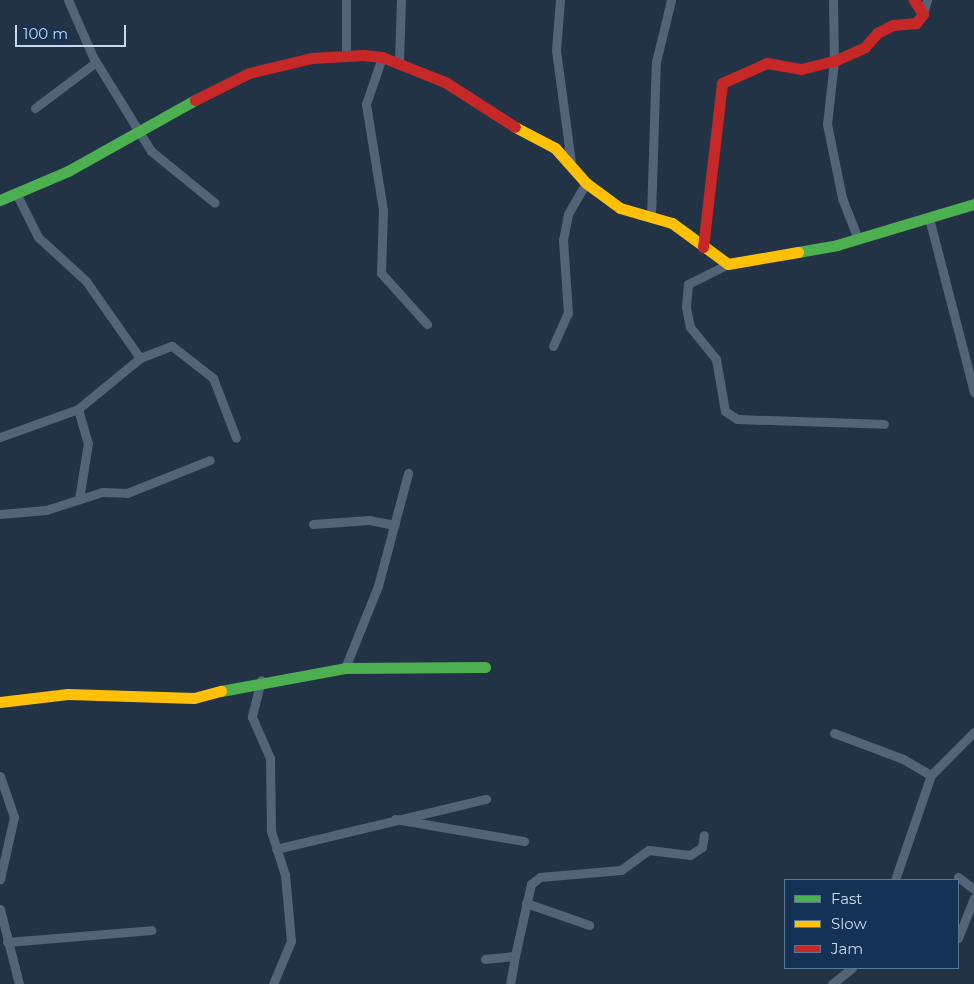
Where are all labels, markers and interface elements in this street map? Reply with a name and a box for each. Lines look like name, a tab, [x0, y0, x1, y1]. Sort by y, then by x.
scale bar	[18, 15, 129, 47]
text: 100 m	[23, 24, 68, 43]
legend	[784, 879, 959, 969]
text: Fast	[831, 889, 862, 908]
text: Slow	[831, 914, 867, 933]
text: Jam	[831, 939, 863, 958]

